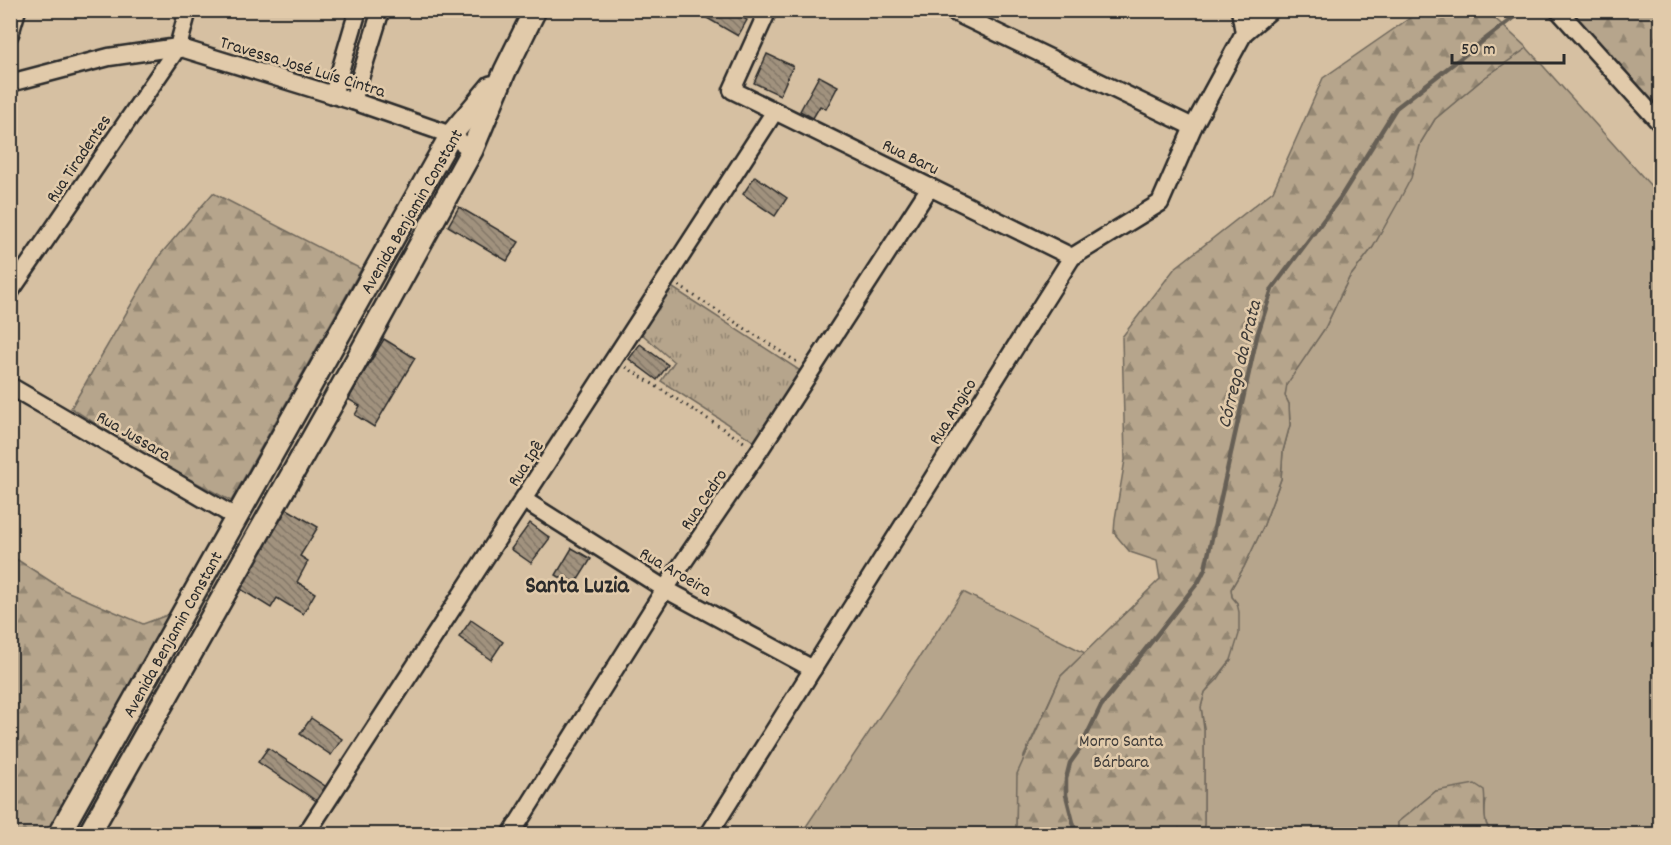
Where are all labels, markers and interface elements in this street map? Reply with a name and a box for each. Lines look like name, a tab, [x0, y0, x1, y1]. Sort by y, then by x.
scale bar	[1452, 27, 1564, 65]
street label: Travessa José Luís Cintra	[216, 31, 389, 106]
text: 50 m	[1461, 38, 1496, 63]
street label: Rua Tiradentes	[41, 110, 119, 208]
street label: Avenida Benjamin Constant	[356, 125, 471, 299]
street label: Rua Baru	[877, 134, 943, 183]
water label: Córrego da Prata	[1212, 296, 1271, 431]
street label: Rua Angico	[924, 374, 984, 450]
street label: Rua Jussara	[91, 406, 175, 469]
street label: Rua Ipê	[503, 436, 552, 492]
street label: Rua Cedro	[675, 465, 735, 536]
street label: Rua Aroeira	[634, 542, 716, 604]
street label: Avenida Benjamin Constant	[118, 547, 231, 723]
district label: Santa Luzia	[525, 570, 629, 604]
park label: Morro Santa Bárbara	[1079, 730, 1163, 776]

